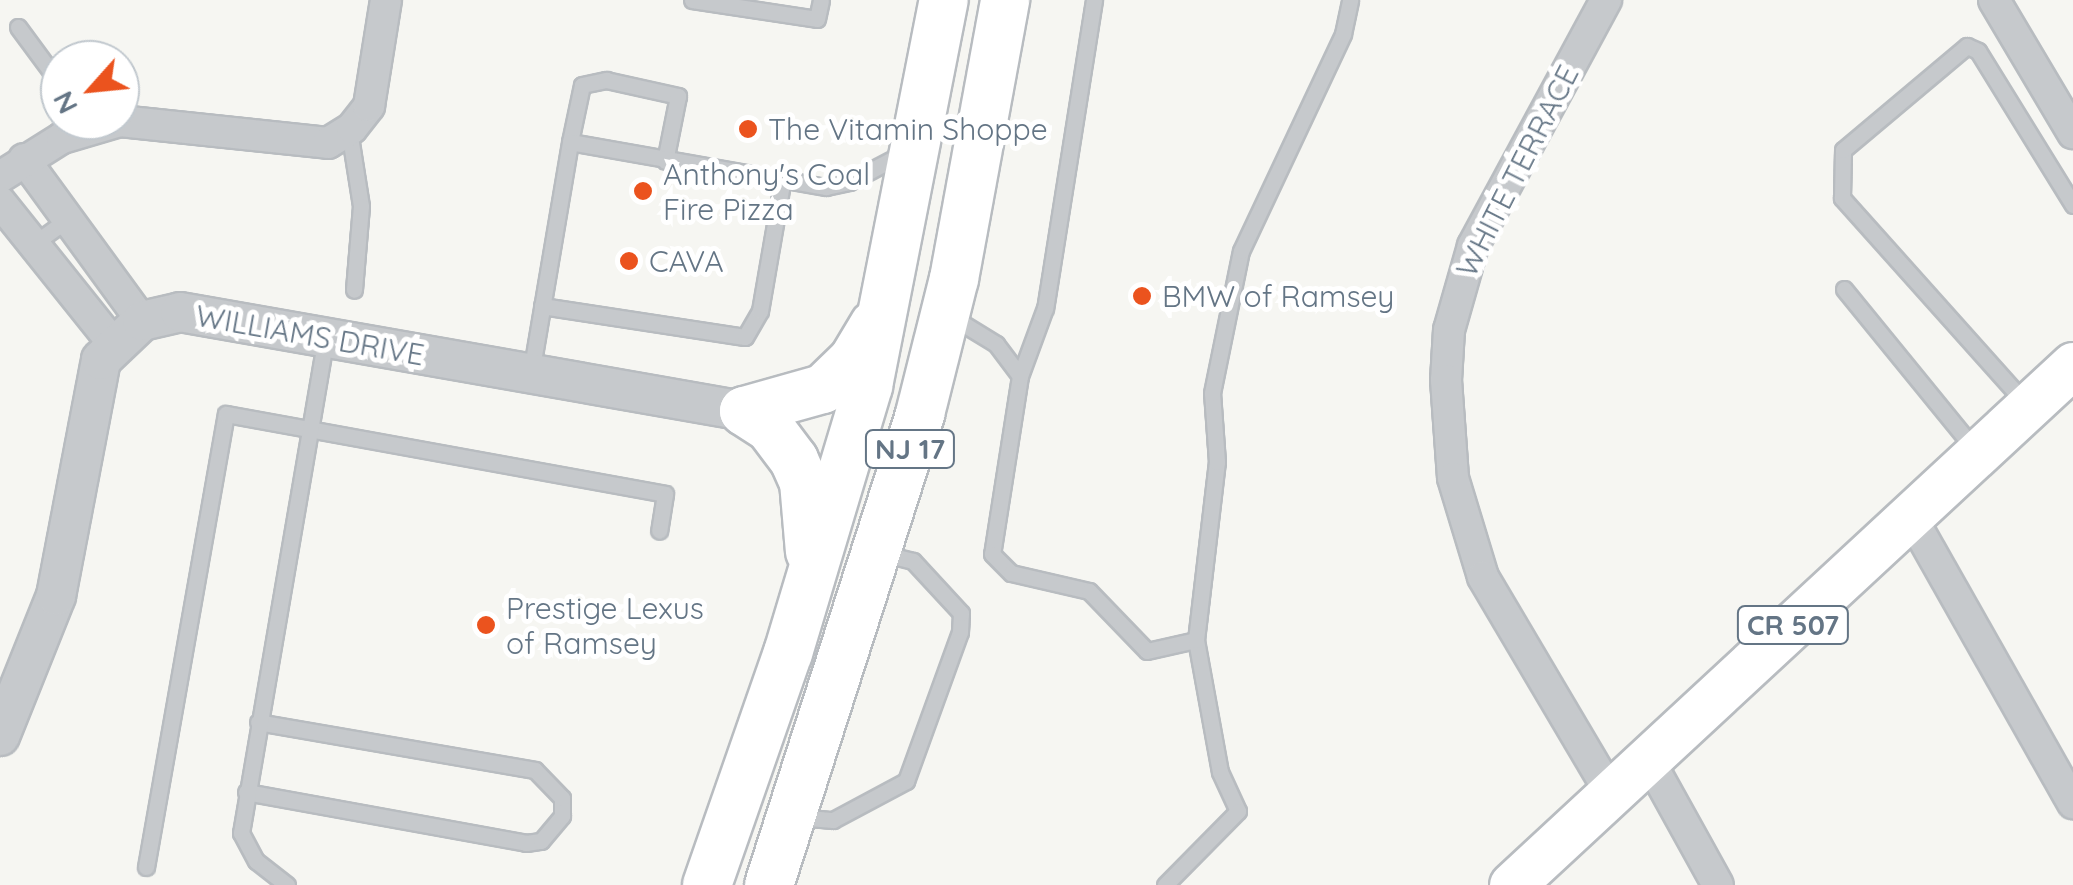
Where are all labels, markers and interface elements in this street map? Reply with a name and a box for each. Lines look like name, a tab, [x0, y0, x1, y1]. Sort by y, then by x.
north arrow	[40, 40, 140, 140]
street label: WHITE TERRACE	[1448, 59, 1586, 283]
text: N	[44, 86, 85, 120]
place label: The Vitamin Shoppe	[768, 111, 1048, 147]
marker: The Vitamin Shoppe	[737, 118, 759, 140]
place label: Anthony's Coal Fire Pizza	[663, 156, 870, 226]
marker: Anthony's Coal Fire Pizza	[632, 180, 654, 202]
place label: CAVA	[649, 243, 724, 279]
marker: CAVA	[618, 250, 640, 272]
place label: BMW of Ramsey	[1162, 278, 1394, 314]
marker: BMW of Ramsey	[1131, 285, 1153, 307]
street label: WILLIAMS DRIVE	[193, 297, 427, 373]
road number: NJ 17	[862, 426, 958, 472]
place label: Prestige Lexus of Ramsey	[506, 590, 704, 660]
road number: CR 507	[1736, 602, 1850, 648]
marker: Prestige Lexus of Ramsey	[475, 614, 497, 636]

